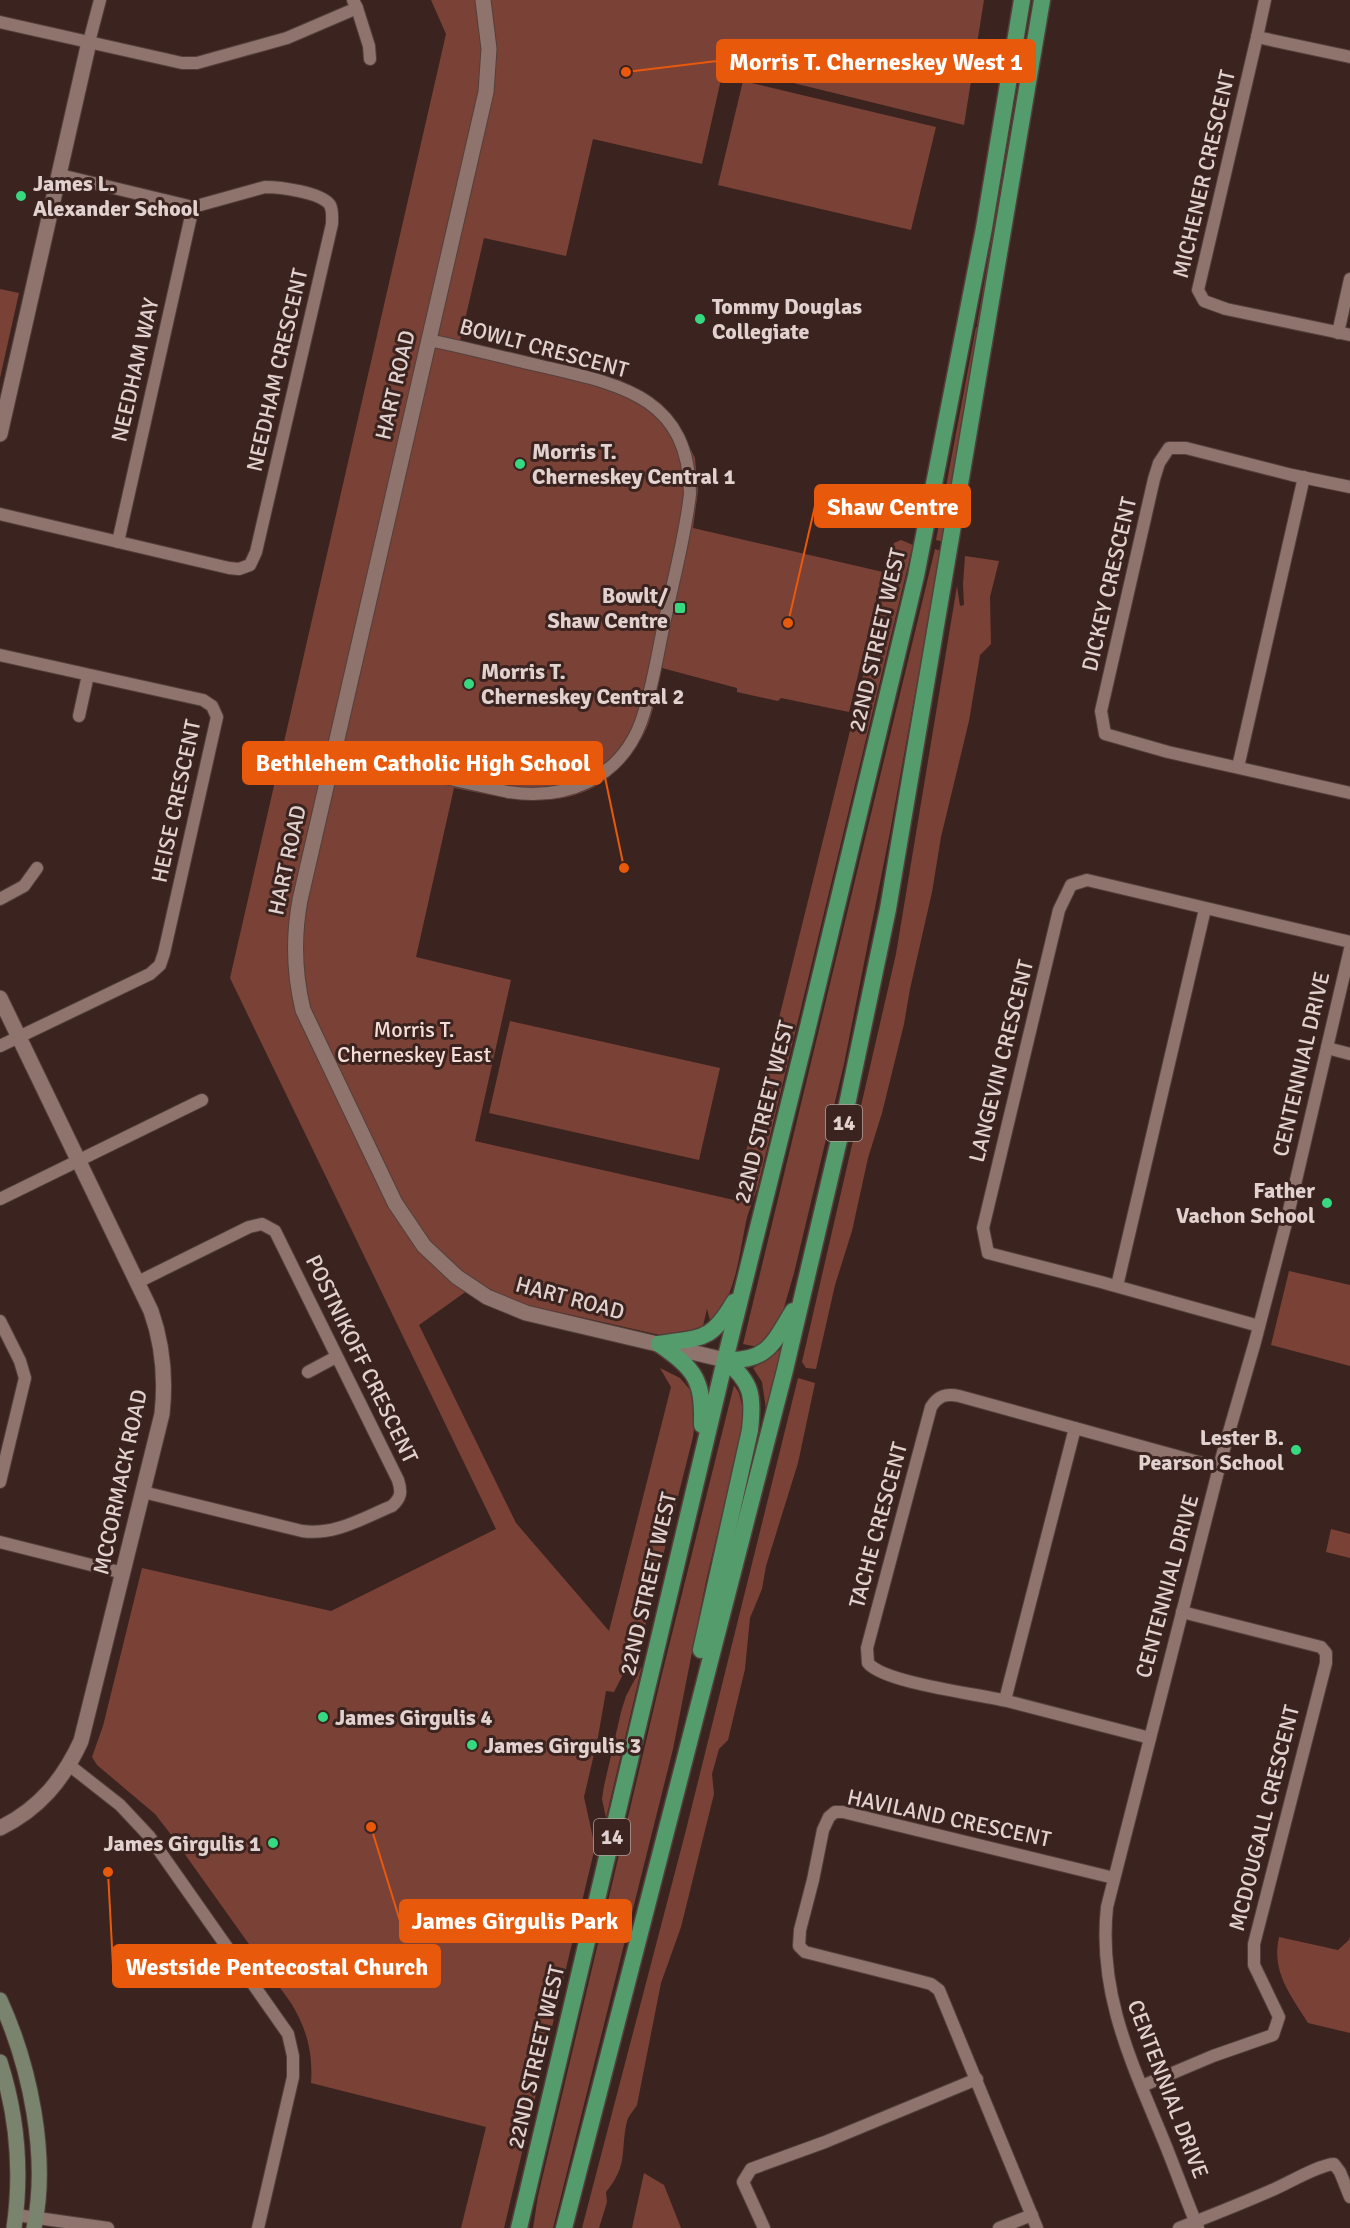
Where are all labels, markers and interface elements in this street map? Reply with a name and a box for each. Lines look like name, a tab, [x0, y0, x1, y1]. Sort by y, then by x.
callout: Morris T. Cherneskey West 1	[717, 40, 1035, 82]
text: Morris T. Cherneskey West 1	[729, 47, 1023, 77]
street label: MICHENER CRESCENT	[1167, 67, 1241, 281]
place label: James L. Alexander School	[33, 170, 199, 222]
marker: James L. Alexander School	[14, 189, 28, 203]
street label: NEEDHAM CRESCENT	[240, 266, 314, 474]
place label: Tommy Douglas Collegiate	[712, 293, 862, 345]
street label: NEEDHAM WAY	[105, 296, 165, 444]
street label: BOWLT CRESCENT	[457, 312, 631, 384]
marker: Tommy Douglas Collegiate	[693, 312, 707, 326]
street label: HART ROAD	[369, 328, 421, 442]
place label: Morris T. Cherneskey Central 1	[532, 438, 735, 490]
marker: Morris T. Cherneskey Central 1	[513, 457, 527, 471]
callout: Shaw Centre	[815, 485, 970, 527]
text: Shaw Centre	[827, 492, 959, 522]
street label: DICKEY CRESCENT	[1076, 494, 1142, 674]
street label: 22ND STREET WEST	[843, 545, 911, 734]
place label: Bowlt/ Shaw Centre	[547, 582, 668, 634]
marker: Bowlt/ Shaw Centre	[673, 601, 687, 615]
place label: Morris T. Cherneskey Central 2	[481, 658, 684, 710]
marker: Morris T. Cherneskey Central 2	[462, 677, 476, 691]
street label: HEISE CRESCENT	[146, 717, 206, 885]
callout: Bethlehem Catholic High School	[243, 742, 602, 784]
text: Bethlehem Catholic High School	[256, 748, 591, 778]
street label: HART ROAD	[262, 803, 312, 917]
street label: LANGEVIN CRESCENT	[963, 957, 1039, 1165]
street label: CENTENNIAL DRIVE	[1267, 969, 1335, 1159]
park label: Morris T. Cherneskey East	[337, 1016, 491, 1068]
street label: 22ND STREET WEST	[728, 1018, 800, 1206]
road number: 14	[826, 1105, 862, 1141]
place label: Father Vachon School	[1176, 1177, 1315, 1229]
marker: Father Vachon School	[1320, 1196, 1334, 1210]
street label: POSTNIKOFF CRESCENT	[300, 1250, 424, 1468]
street label: HART ROAD	[513, 1271, 627, 1325]
street label: MCCORMACK ROAD	[87, 1387, 153, 1577]
place label: Lester B. Pearson School	[1138, 1424, 1284, 1476]
street label: TACHE CRESCENT	[843, 1439, 913, 1611]
marker: Lester B. Pearson School	[1289, 1443, 1303, 1457]
street label: 22ND STREET WEST	[614, 1489, 682, 1678]
street label: CENTENNIAL DRIVE	[1130, 1491, 1204, 1681]
street label: MCDOUGALL CRESCENT	[1223, 1702, 1305, 1934]
place label: James Girgulis 4	[335, 1704, 493, 1731]
marker: James Girgulis 4	[316, 1710, 330, 1724]
place label: James Girgulis 3	[484, 1732, 641, 1759]
marker: James Girgulis 3	[465, 1738, 479, 1752]
street label: HAVILAND CRESCENT	[845, 1783, 1054, 1853]
road number: 14	[594, 1819, 630, 1855]
place label: James Girgulis 1	[104, 1830, 261, 1857]
marker: James Girgulis 1	[266, 1836, 280, 1850]
callout: James Girgulis Park	[400, 1900, 631, 1942]
text: James Girgulis Park	[412, 1906, 619, 1936]
callout: Westside Pentecostal Church	[113, 1945, 440, 1987]
text: Westside Pentecostal Church	[126, 1952, 428, 1982]
street label: 22ND STREET WEST	[502, 1962, 570, 2151]
street label: CENTENNIAL DRIVE	[1122, 1996, 1214, 2182]

